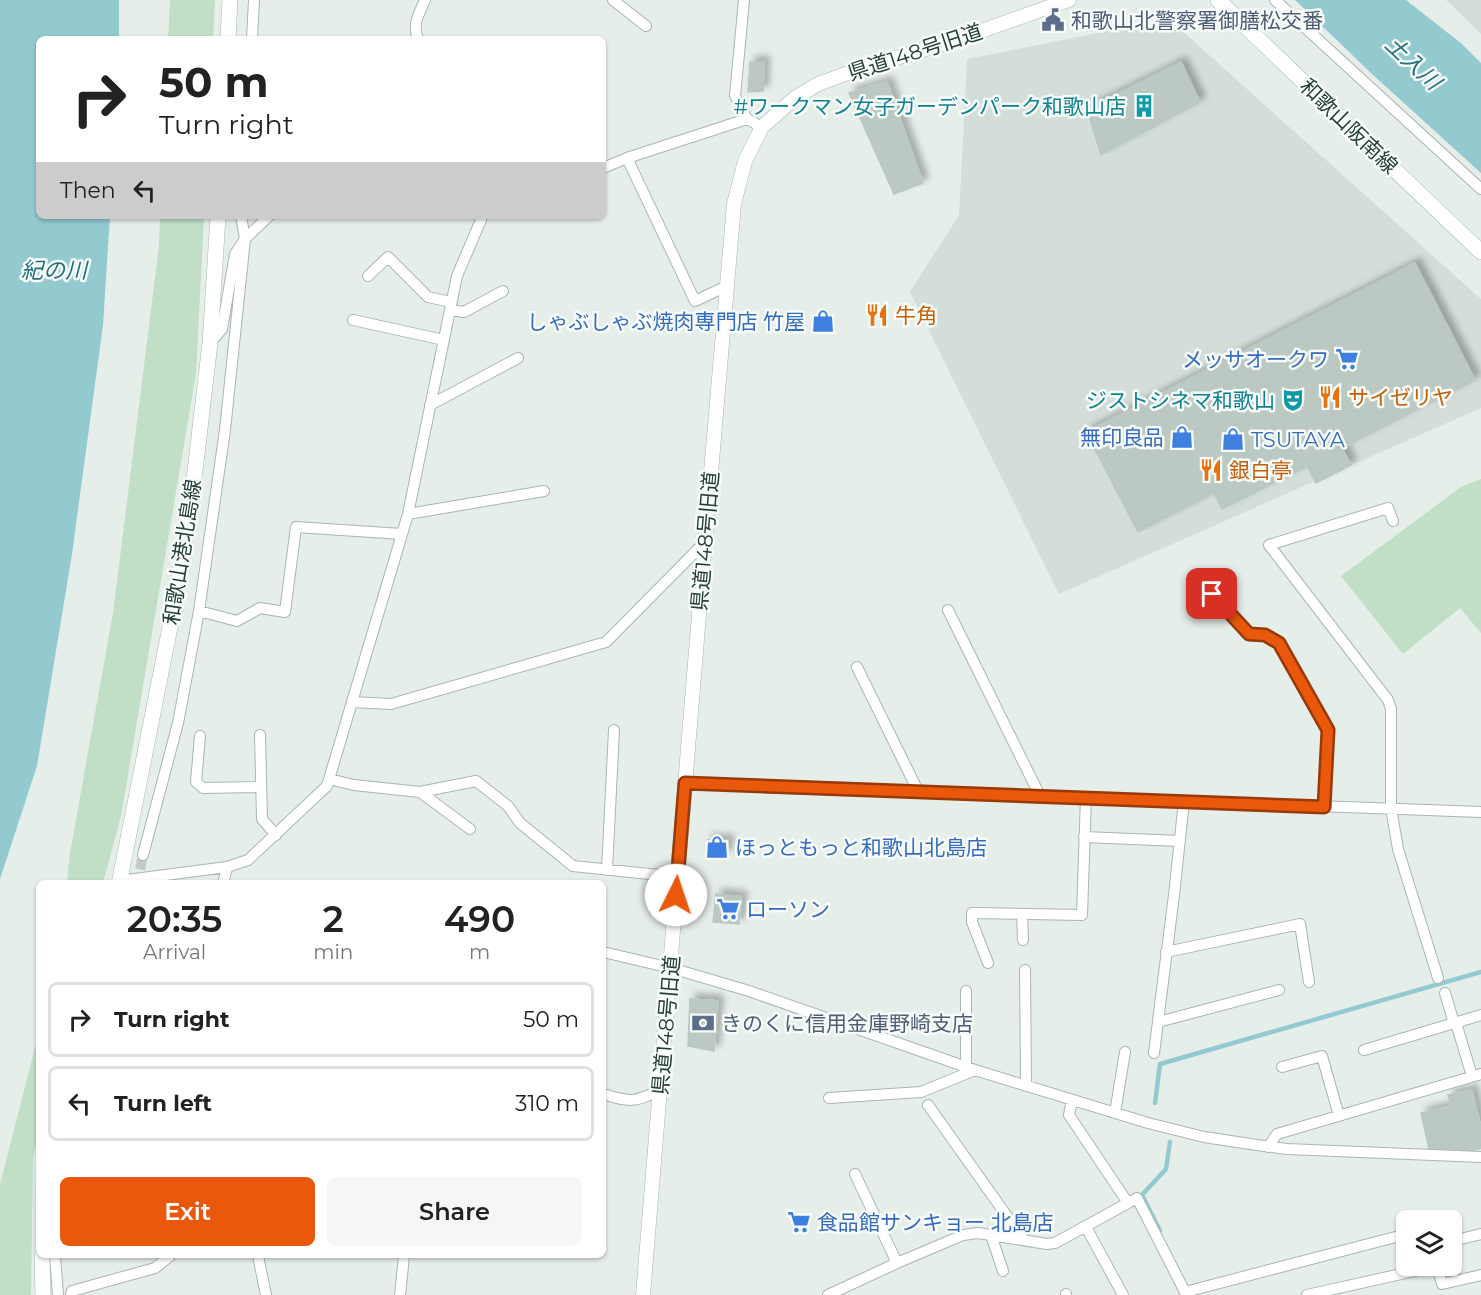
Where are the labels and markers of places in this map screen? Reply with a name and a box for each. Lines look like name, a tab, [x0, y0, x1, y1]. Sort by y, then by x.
public building icon: 和歌山北警察署御膳松交番	[1040, 7, 1066, 33]
place label: 和歌山北警察署御膳松交番	[1071, 8, 1323, 33]
building icon: #ワークマン女子ガーデンパーク和歌山店	[1131, 93, 1157, 119]
place label: #ワークマン女子ガーデンパーク和歌山店	[733, 94, 1126, 119]
restaurant icon: 牛角	[864, 302, 890, 328]
place label: 牛角	[895, 303, 937, 328]
shop icon: しゃぶしゃぶ焼肉専門店 竹屋	[810, 308, 836, 334]
place label: しゃぶしゃぶ焼肉専門店 竹屋	[526, 309, 805, 334]
supermarket icon: メッサオークワ	[1334, 346, 1360, 372]
place label: メッサオークワ	[1182, 347, 1329, 372]
restaurant icon: サイゼリヤ	[1317, 384, 1343, 410]
place label: サイゼリヤ	[1348, 385, 1453, 410]
theatre icon: ジストシネマ和歌山	[1280, 387, 1306, 413]
place label: ジストシネマ和歌山	[1086, 388, 1275, 413]
shop icon: 無印良品	[1169, 424, 1195, 450]
place label: 無印良品	[1080, 425, 1164, 450]
shop icon: TSUTAYA	[1220, 426, 1246, 452]
place label: TSUTAYA	[1251, 427, 1346, 452]
restaurant icon: 銀白亭	[1198, 457, 1224, 483]
place label: 銀白亭	[1229, 458, 1292, 483]
pin	[1186, 568, 1237, 619]
shop icon: ほっともっと和歌山北島店	[704, 834, 730, 860]
place label: ほっともっと和歌山北島店	[735, 835, 987, 860]
supermarket icon: ローソン	[715, 896, 741, 922]
place label: ローソン	[746, 897, 830, 922]
bank icon: きのくに信用金庫野崎支店	[690, 1010, 716, 1036]
place label: きのくに信用金庫野崎支店	[721, 1011, 973, 1036]
supermarket icon: 食品館サンキョー 北島店	[786, 1209, 812, 1235]
place label: 食品館サンキョー 北島店	[817, 1210, 1054, 1235]

